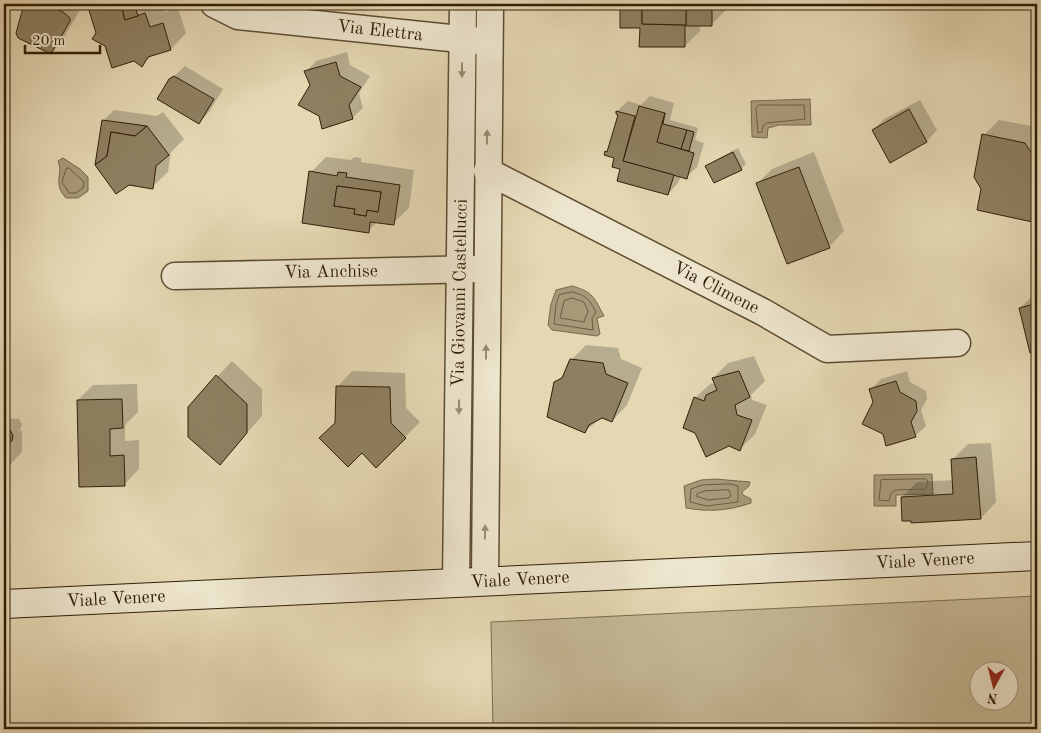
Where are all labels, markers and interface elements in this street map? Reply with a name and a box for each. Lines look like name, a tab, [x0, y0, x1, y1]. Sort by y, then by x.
street label: Via Elettra	[336, 18, 424, 44]
scale bar	[25, 22, 100, 54]
text: 20 m	[32, 34, 66, 49]
one-way arrow	[458, 62, 466, 78]
one-way arrow	[483, 129, 491, 145]
street label: Via Giovanni Castellucci	[449, 199, 471, 387]
street label: Via Climene	[670, 259, 762, 317]
street label: Via Anchise	[284, 262, 378, 282]
one-way arrow	[482, 344, 490, 360]
one-way arrow	[454, 400, 462, 416]
one-way arrow	[481, 524, 489, 540]
street label: Viale Venere	[875, 549, 975, 573]
street label: Viale Venere	[470, 568, 570, 592]
street label: Viale Venere	[66, 587, 166, 611]
north arrow	[968, 660, 1018, 710]
text: N	[986, 690, 999, 706]

